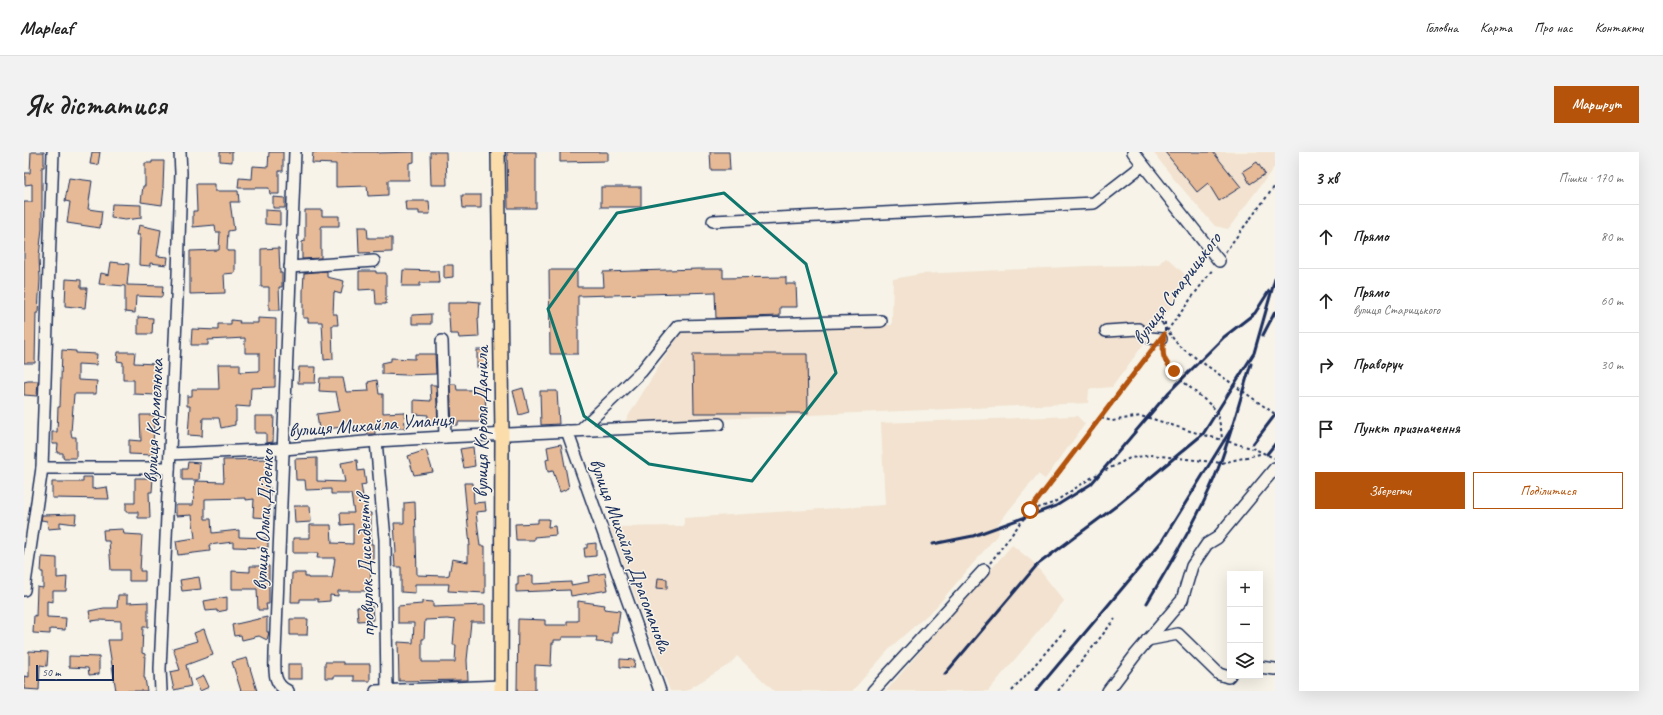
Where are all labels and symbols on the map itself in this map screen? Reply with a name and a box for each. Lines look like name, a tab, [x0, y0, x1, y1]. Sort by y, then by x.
street label: вулиця Старицького	[1126, 227, 1227, 349]
street label: вулиця Короля Данила	[469, 345, 494, 498]
street label: вулиця Кармелюка	[138, 357, 169, 484]
route end	[1165, 362, 1183, 380]
street label: вулиця Михайла Уманця	[288, 406, 456, 443]
street label: вулиця Ольги Діденко	[247, 447, 280, 591]
street label: вулиця Михайла Драгоманова	[584, 455, 678, 657]
street label: провулок Дисидентів	[350, 490, 380, 637]
route start	[1021, 501, 1039, 519]
scale bar	[36, 663, 114, 682]

